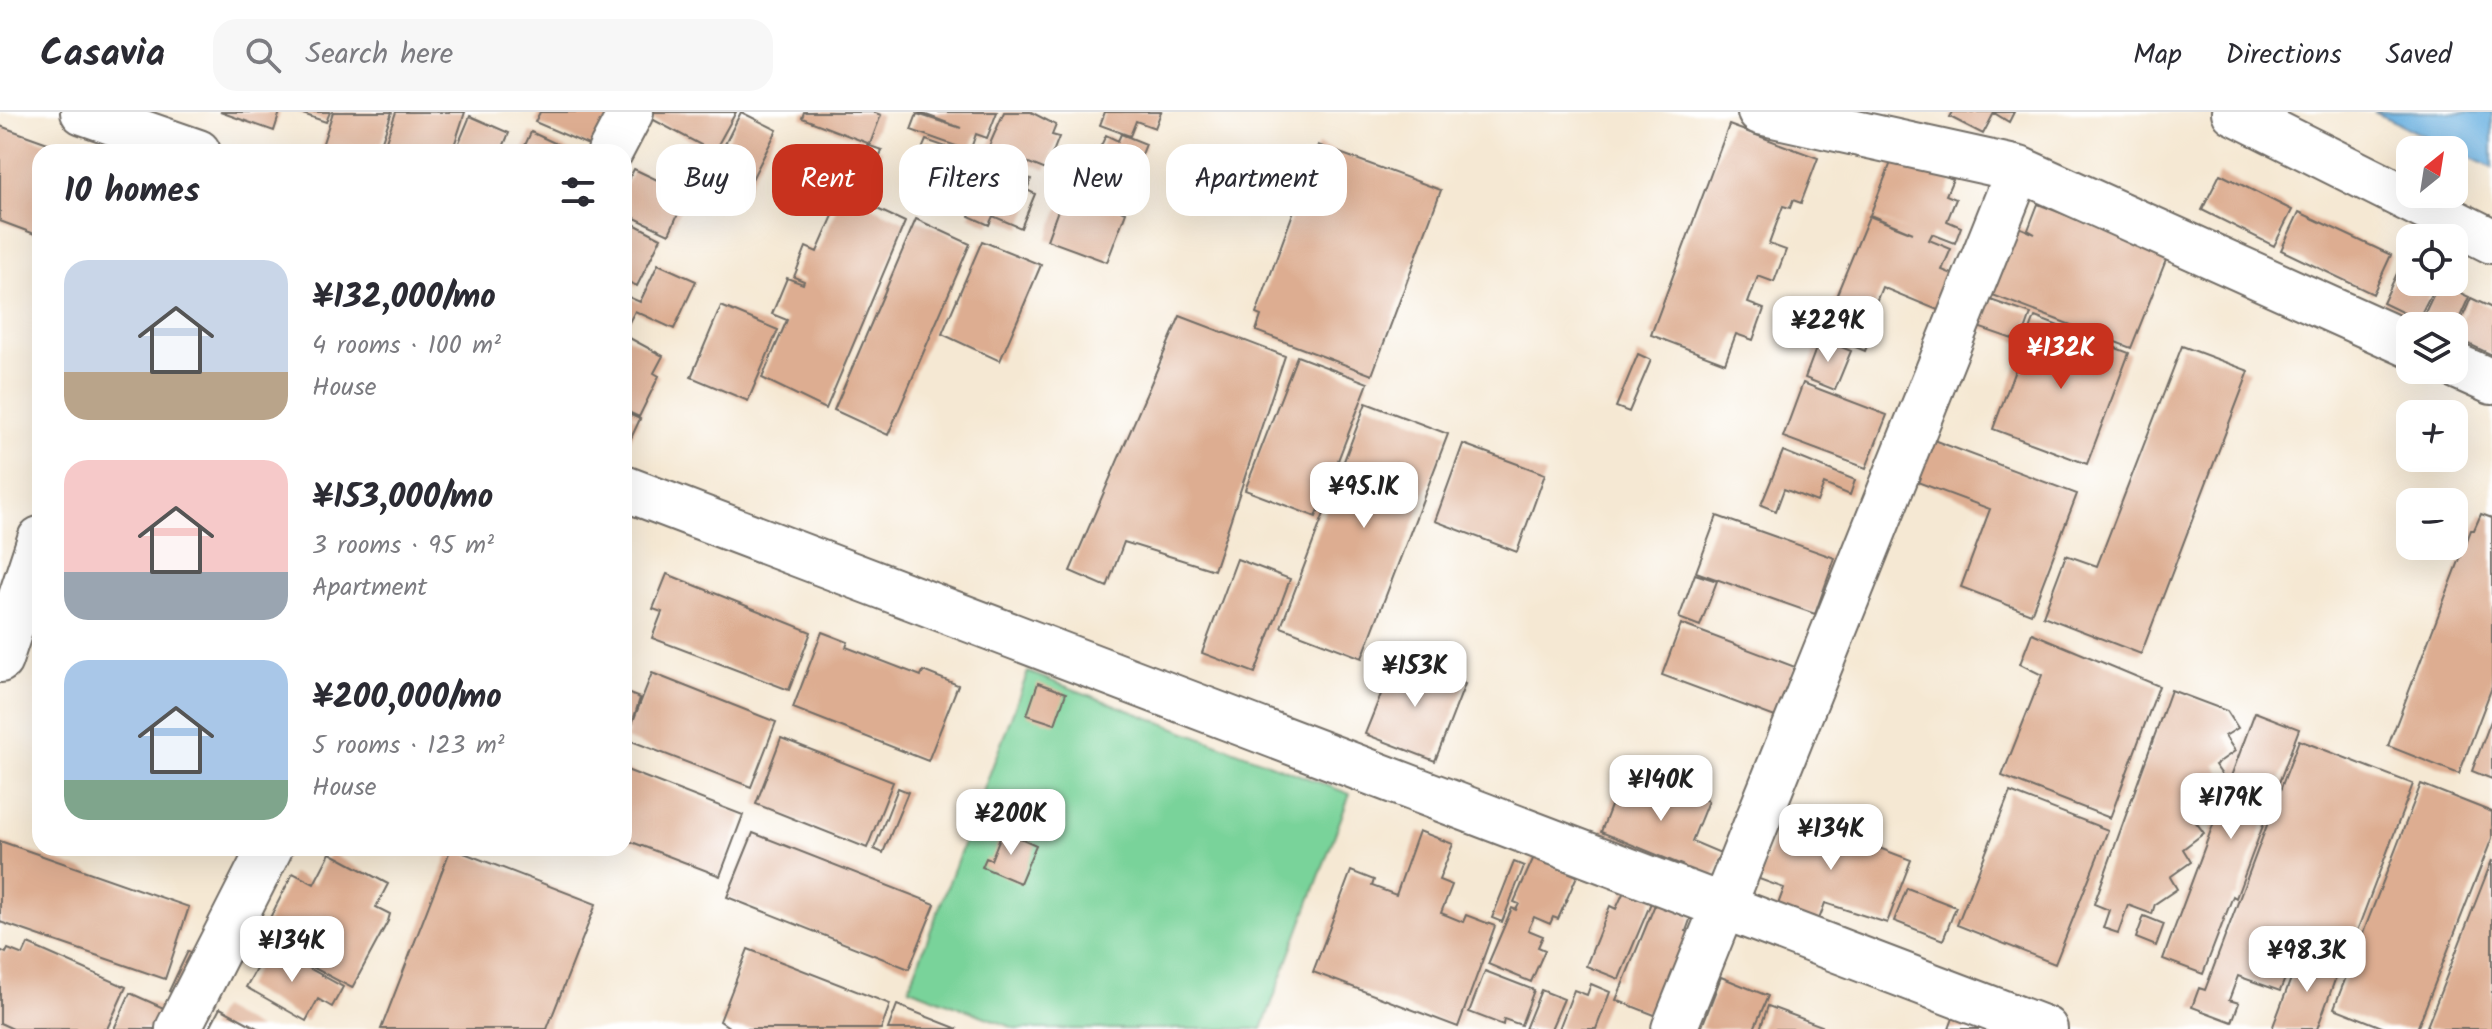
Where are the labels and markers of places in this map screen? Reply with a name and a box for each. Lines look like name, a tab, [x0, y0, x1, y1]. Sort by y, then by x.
pin: ¥229K	[1772, 296, 1884, 364]
pin: ¥132K	[2005, 323, 2117, 391]
pin: ¥95.1K	[1299, 462, 1429, 530]
pin: ¥153K	[1359, 641, 1471, 709]
pin: ¥140K	[1605, 755, 1717, 823]
pin: ¥179K	[2175, 773, 2287, 841]
pin: ¥200K	[955, 789, 1067, 857]
pin: ¥134K	[1775, 804, 1887, 872]
pin: ¥134K	[236, 916, 348, 984]
pin: ¥98.3K	[2242, 926, 2372, 994]

